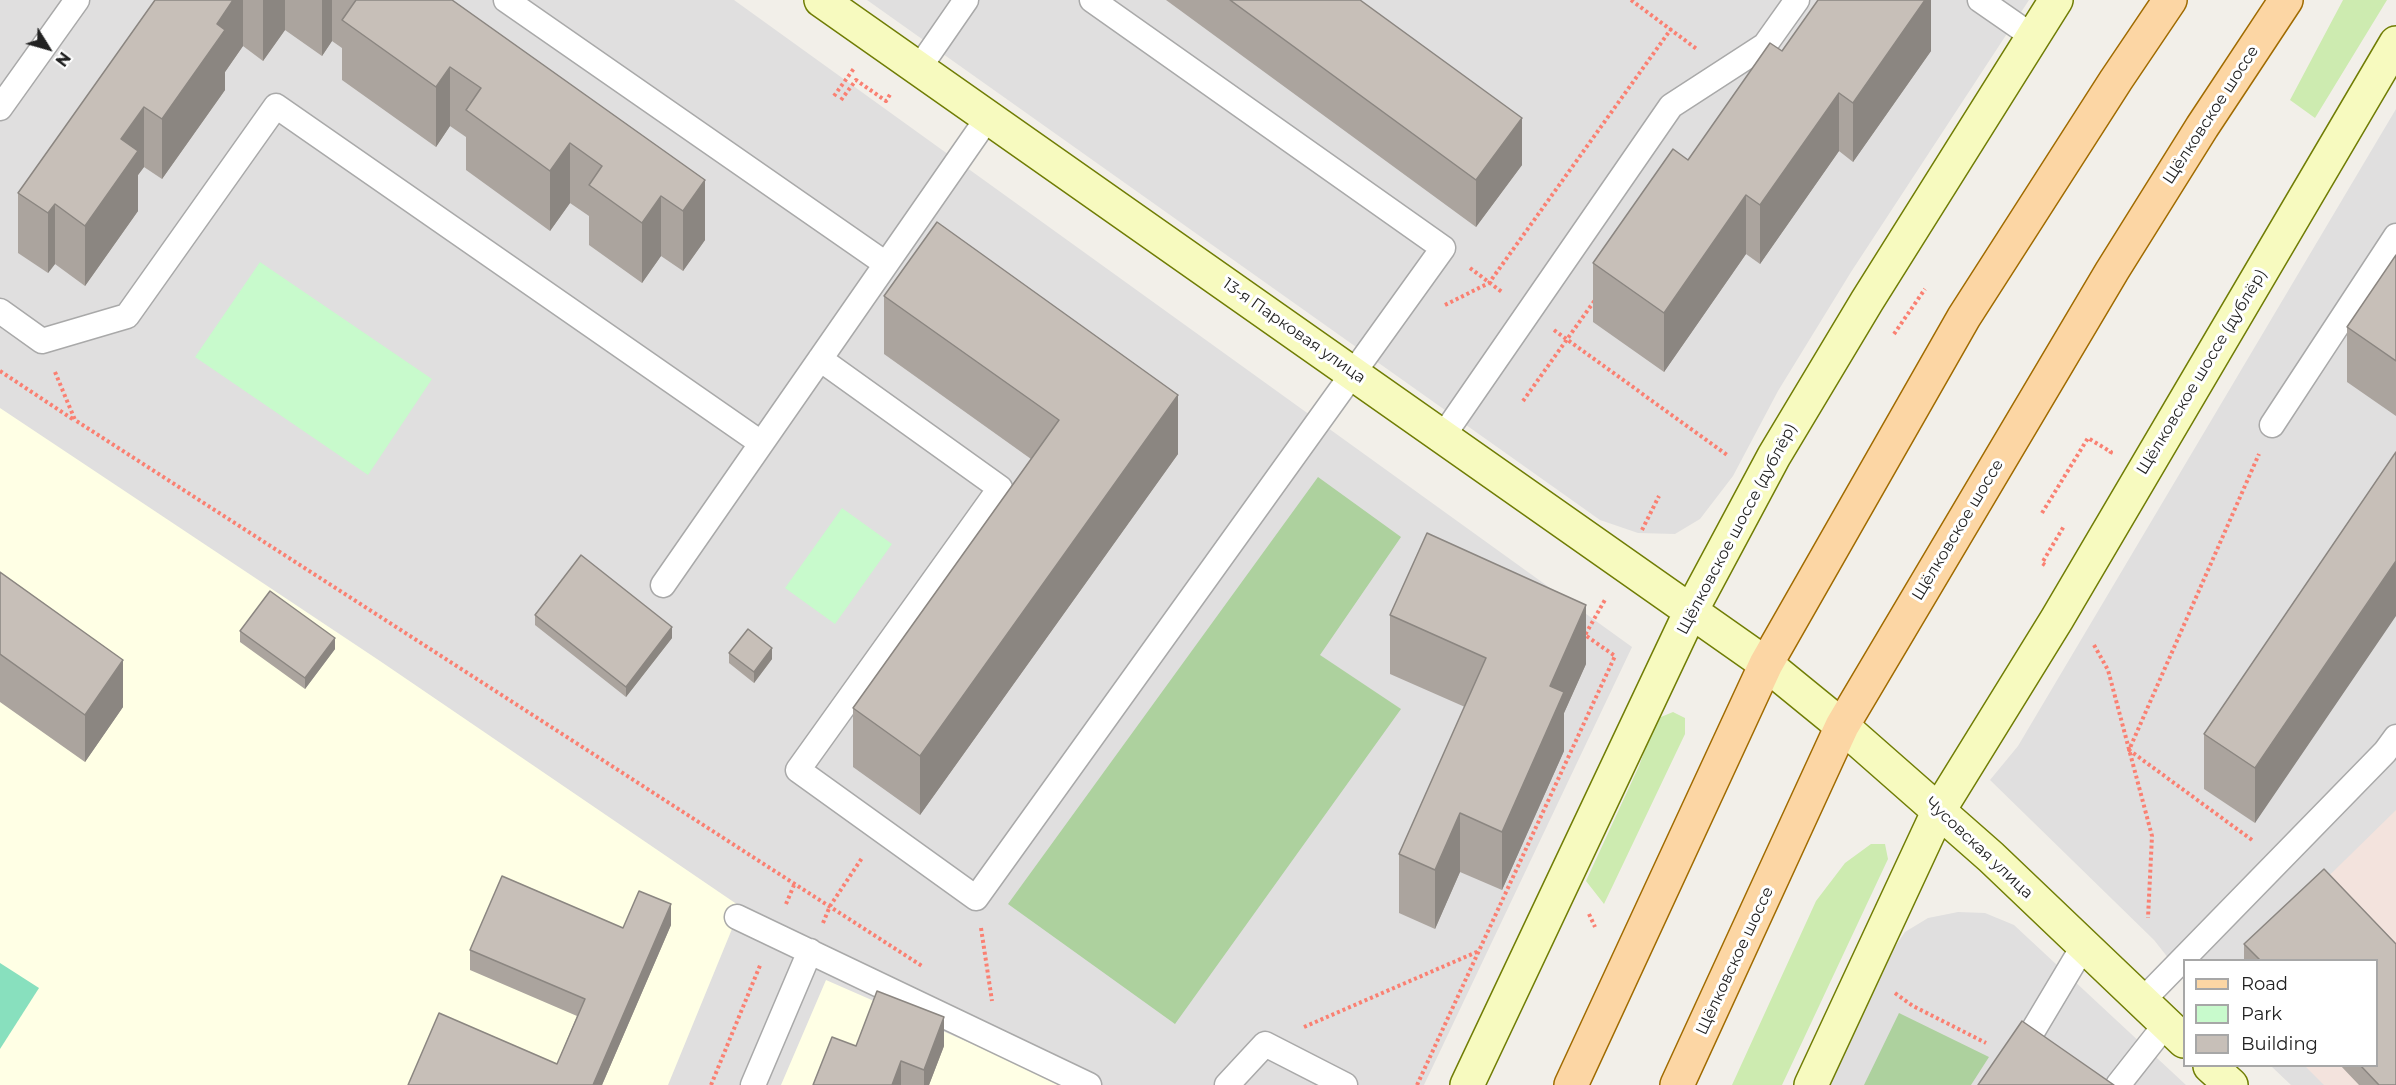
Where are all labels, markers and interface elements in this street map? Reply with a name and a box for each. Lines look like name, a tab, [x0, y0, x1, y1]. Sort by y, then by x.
north arrow	[18, 18, 78, 78]
street label: Щёлковское шоссе	[2159, 42, 2263, 188]
text: N	[51, 48, 74, 70]
street label: Щёлковское шоссе (дублёр)	[2133, 266, 2271, 478]
street label: 13-я Парковая улица	[1219, 274, 1369, 388]
street label: Щёлковское шоссе (дублёр)	[1673, 420, 1801, 638]
street label: Щёлковское шоссе	[1908, 456, 2008, 604]
street label: Чусовская улица	[1921, 793, 2037, 903]
street label: Щёлковское шоссе	[1692, 884, 1778, 1038]
legend	[2183, 959, 2378, 1067]
text: Road	[2241, 973, 2288, 995]
text: Park	[2241, 1003, 2282, 1025]
text: Building	[2241, 1033, 2318, 1055]

